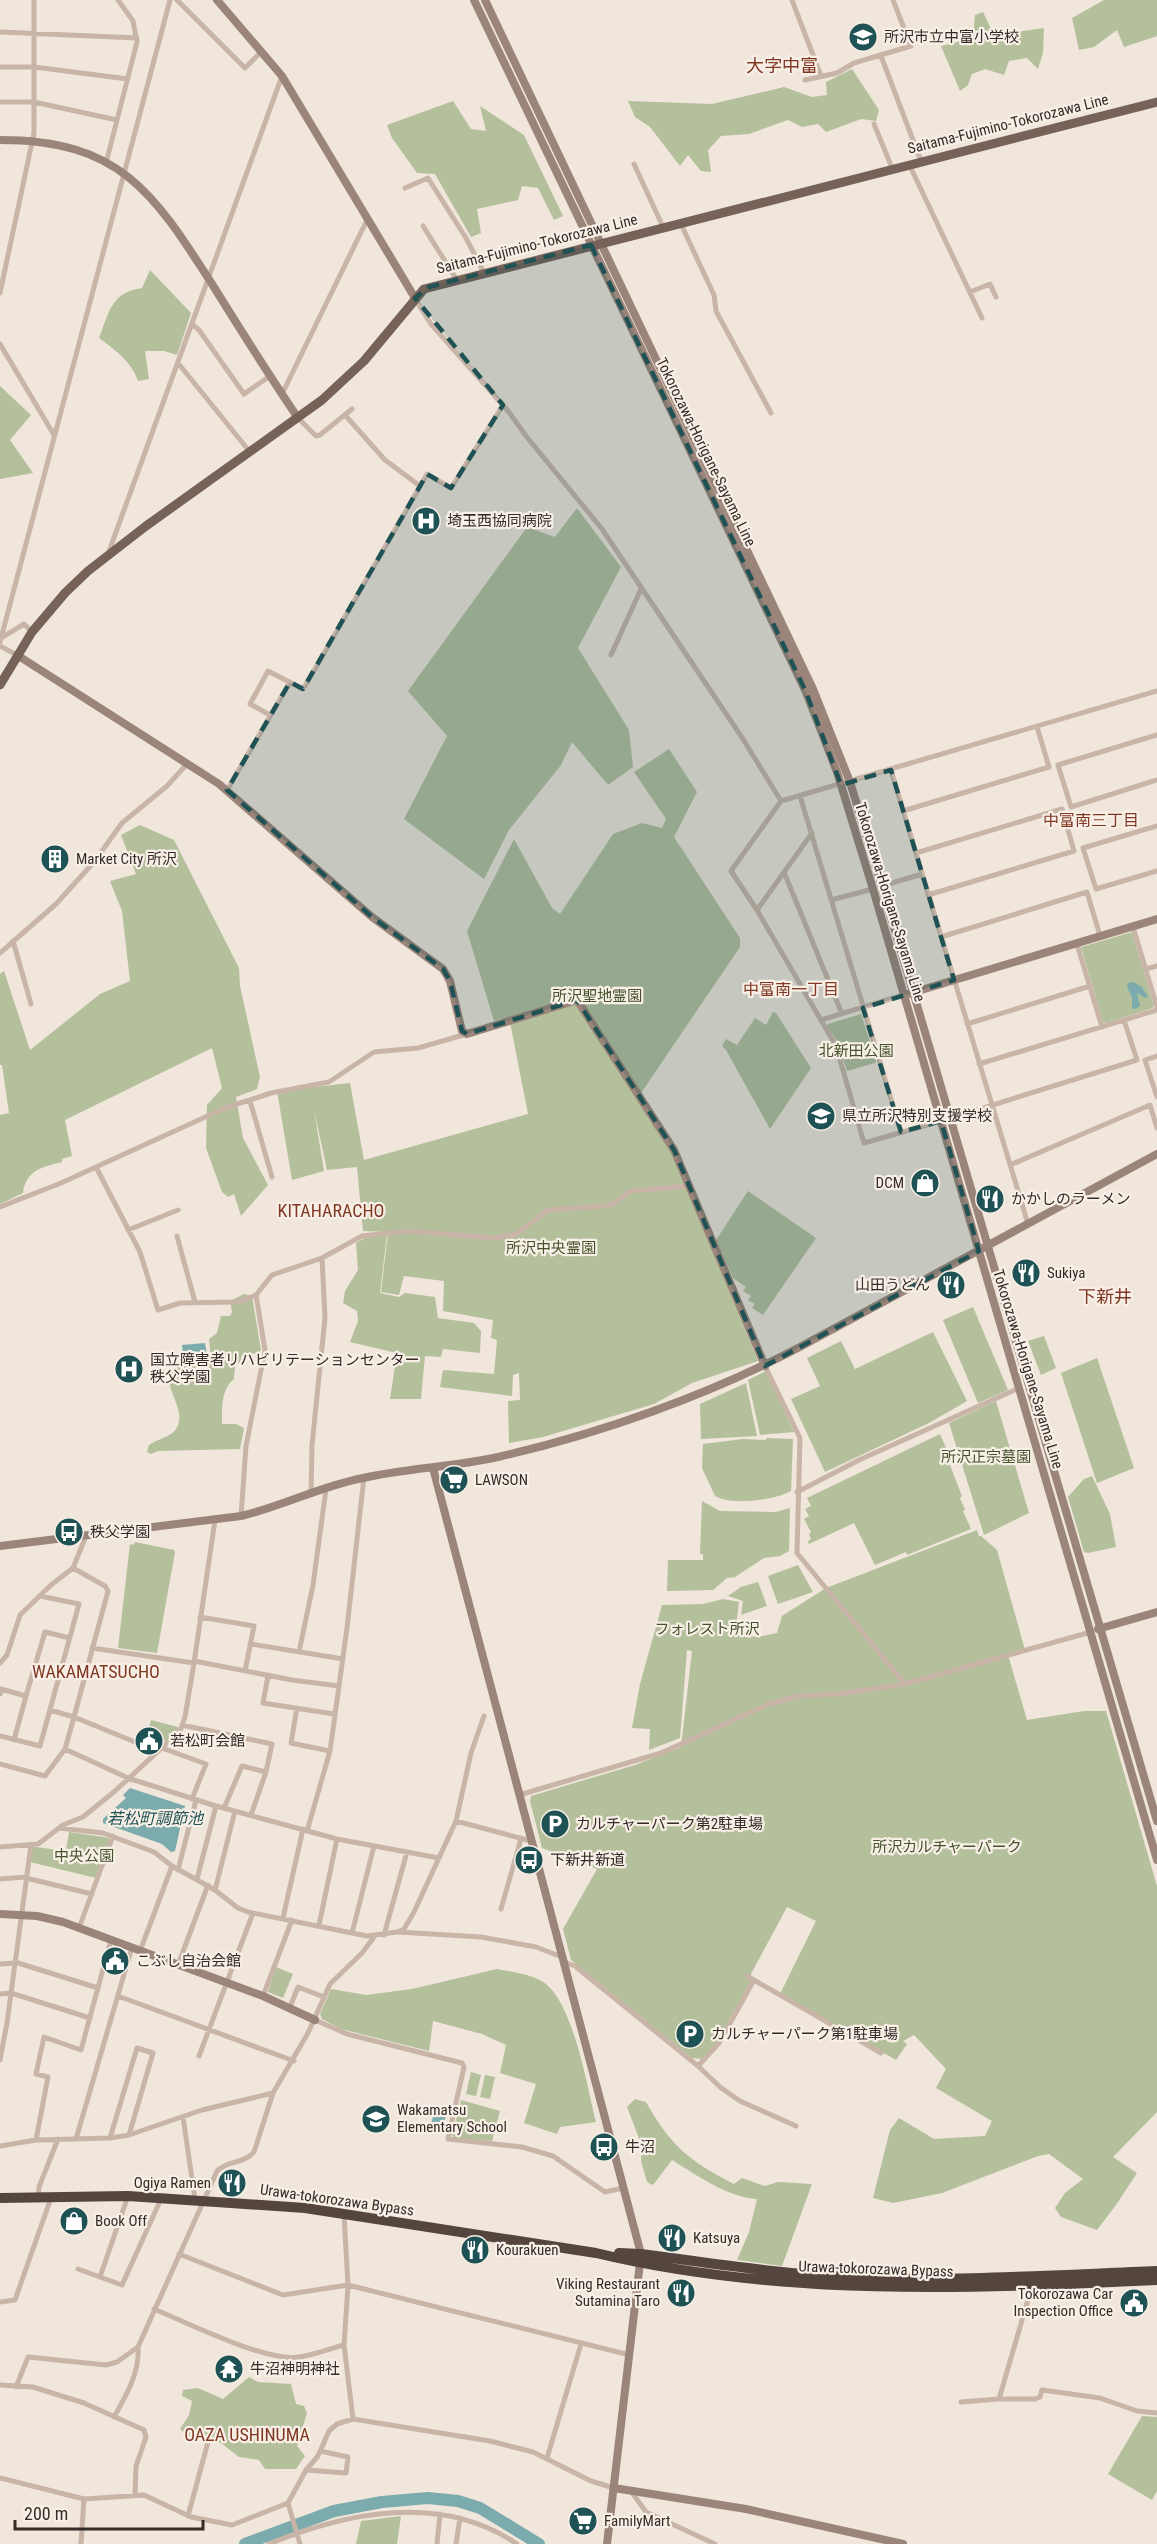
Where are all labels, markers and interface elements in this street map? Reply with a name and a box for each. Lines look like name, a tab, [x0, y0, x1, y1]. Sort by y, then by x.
school or university icon: 所沢市立中富小学校	[847, 21, 879, 53]
place label: 所沢市立中富小学校	[884, 28, 1019, 46]
district label: 大字中富	[746, 55, 818, 76]
street label: Saitama-Fujimino-Tokorozawa Line	[906, 90, 1110, 158]
street label: Saitama-Fujimino-Tokorozawa Line	[435, 210, 639, 278]
street label: Tokorozawa-Horigane-Sayama Line	[652, 355, 760, 549]
hospital icon: 埼玉西協同病院	[410, 505, 442, 537]
place label: 埼玉西協同病院	[447, 512, 552, 530]
street label: Tokorozawa-Horigane-Sayama Line	[851, 800, 929, 1004]
district label: 中富南三丁目	[1043, 811, 1139, 830]
building icon: Market City 所沢	[39, 843, 71, 875]
place label: Market City 所沢	[76, 850, 177, 868]
district label: 中富南一丁目	[743, 980, 839, 999]
park label: 所沢聖地霊園	[552, 987, 642, 1005]
park label: 北新田公園	[818, 1042, 894, 1060]
school or university icon: 県立所沢特別支援学校	[805, 1100, 837, 1132]
place label: 県立所沢特別支援学校	[842, 1107, 992, 1125]
shop icon: DCM	[909, 1167, 941, 1199]
place label: DCM	[876, 1174, 904, 1192]
restaurant icon: かかしのラーメン	[974, 1183, 1006, 1215]
place label: かかしのラーメン	[1011, 1190, 1130, 1208]
district label: KITAHARACHO	[278, 1200, 384, 1221]
park label: 所沢中央霊園	[506, 1239, 596, 1257]
restaurant icon: Sukiya	[1010, 1257, 1042, 1289]
place label: Sukiya	[1047, 1264, 1086, 1282]
street label: Tokorozawa-Horigane-Sayama Line	[989, 1267, 1067, 1471]
restaurant icon: 山田うどん	[935, 1269, 967, 1301]
place label: 山田うどん	[855, 1276, 930, 1294]
district label: 下新井	[1078, 1286, 1132, 1307]
place label: 国立障害者リハビリテーションセンター 秩父学園	[150, 1351, 420, 1386]
hospital icon: 国立障害者リハビリテーションセンター 秩父学園	[113, 1353, 145, 1385]
park label: 所沢正宗墓園	[941, 1448, 1031, 1466]
supermarket icon: LAWSON	[438, 1464, 470, 1496]
place label: LAWSON	[475, 1471, 528, 1489]
bus stop icon: 秩父学園	[53, 1516, 85, 1548]
place label: 秩父学園	[90, 1523, 150, 1541]
park label: フォレスト所沢	[654, 1620, 760, 1638]
district label: WAKAMATSUCHO	[32, 1661, 160, 1682]
public building icon: 若松町会館	[133, 1725, 165, 1757]
place label: 若松町会館	[170, 1732, 245, 1750]
parking icon: カルチャーパーク第2駐車場	[539, 1808, 571, 1840]
water label: 若松町調節池	[107, 1809, 205, 1828]
place label: カルチャーパーク第2駐車場	[576, 1815, 763, 1833]
park label: 所沢カルチャーパーク	[872, 1838, 1022, 1856]
bus stop icon: 下新井新道	[513, 1844, 545, 1876]
park label: 中央公園	[54, 1847, 114, 1865]
place label: 下新井新道	[550, 1851, 625, 1869]
public building icon: こぶし自治会館	[99, 1945, 131, 1977]
place label: こぶし自治会館	[136, 1952, 241, 1970]
parking icon: カルチャーパーク第1駐車場	[674, 2018, 706, 2050]
place label: カルチャーパーク第1駐車場	[711, 2025, 898, 2043]
place label: Wakamatsu Elementary School	[397, 2101, 507, 2136]
school or university icon: Wakamatsu Elementary School	[360, 2103, 392, 2135]
bus stop icon: 牛沼	[588, 2131, 620, 2163]
place label: 牛沼	[625, 2138, 655, 2156]
restaurant icon: Ogiya Ramen	[216, 2167, 248, 2199]
place label: Ogiya Ramen	[134, 2174, 211, 2192]
street label: Urawa-tokorozawa Bypass	[259, 2180, 415, 2220]
shop icon: Book Off	[58, 2205, 90, 2237]
place label: Book Off	[95, 2212, 147, 2230]
restaurant icon: Katsuya	[656, 2222, 688, 2254]
place label: Katsuya	[693, 2229, 740, 2247]
restaurant icon: Kourakuen	[459, 2234, 491, 2266]
place label: Kourakuen	[496, 2241, 559, 2259]
street label: Urawa-tokorozawa Bypass	[798, 2257, 954, 2281]
place label: Viking Restaurant Sutamina Taro	[556, 2275, 660, 2310]
restaurant icon: Viking Restaurant Sutamina Taro	[665, 2277, 697, 2309]
place label: Tokorozawa Car Inspection Office	[1014, 2285, 1113, 2320]
public building icon: Tokorozawa Car Inspection Office	[1118, 2287, 1150, 2319]
temple icon: 牛沼神明神社	[213, 2353, 245, 2385]
place label: 牛沼神明神社	[250, 2360, 340, 2378]
district label: OAZA USHINUMA	[184, 2424, 310, 2445]
scale bar	[15, 2493, 202, 2531]
text: 200 m	[24, 2503, 68, 2524]
supermarket icon: FamilyMart	[567, 2505, 599, 2537]
place label: FamilyMart	[604, 2512, 670, 2530]

